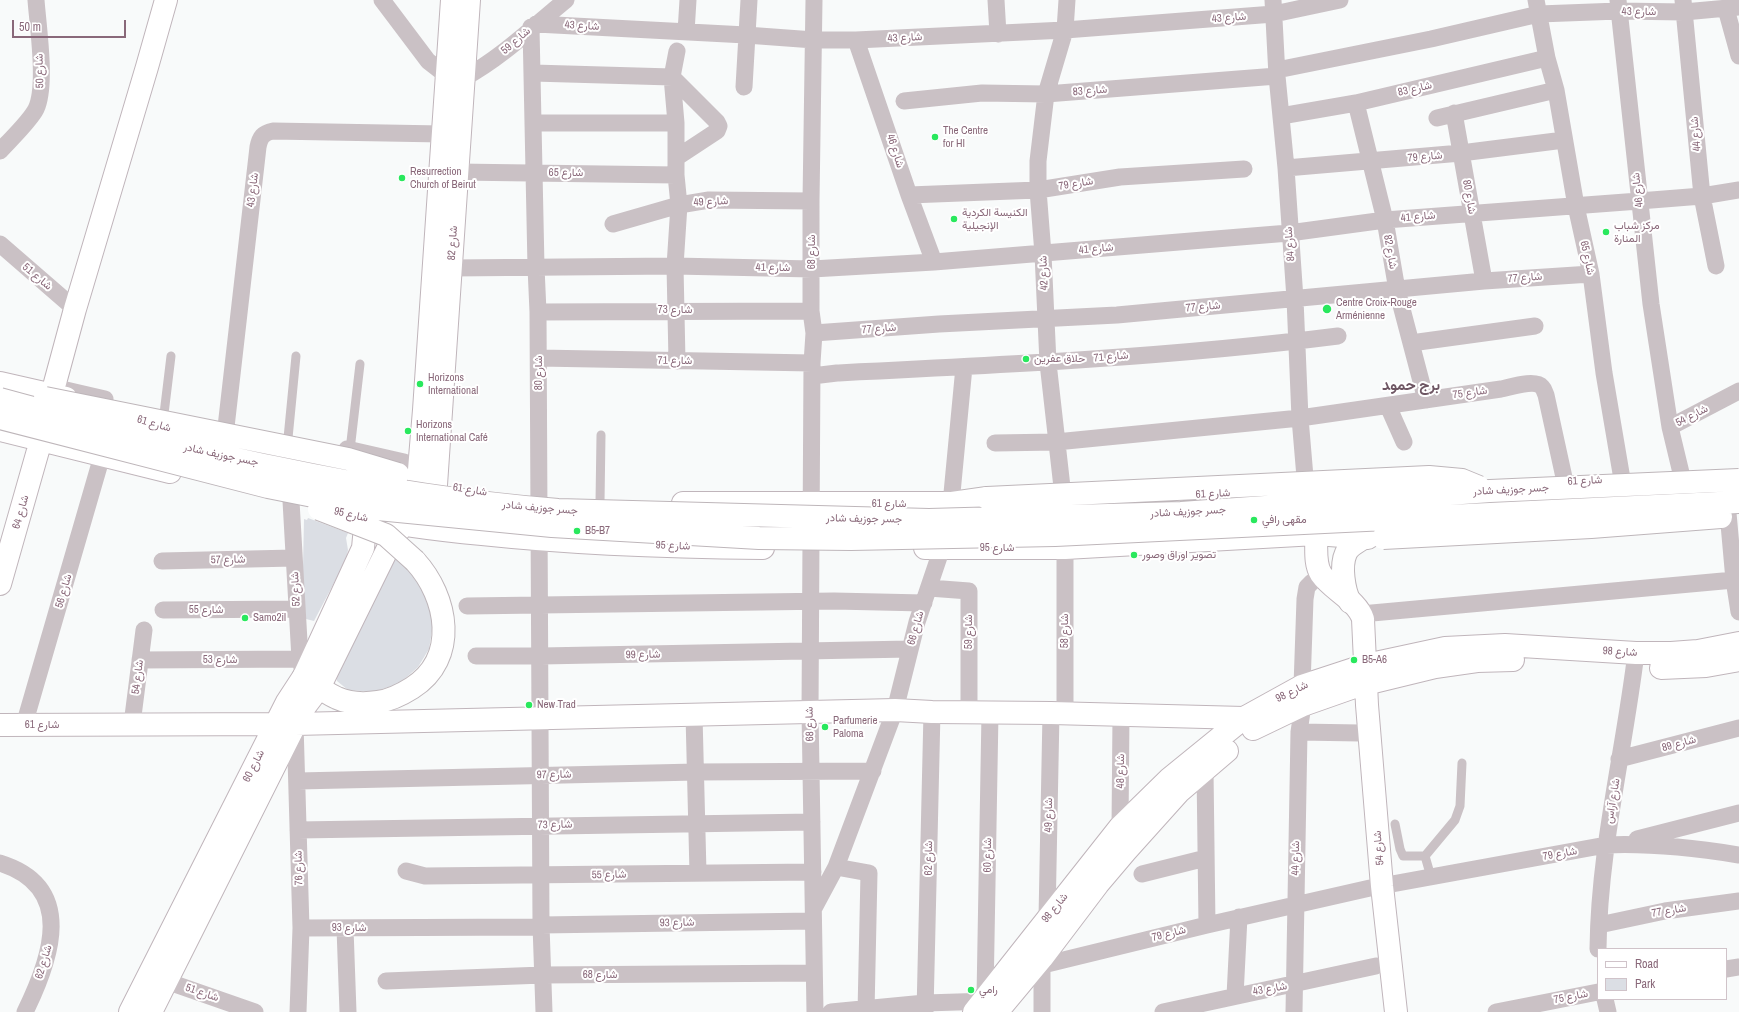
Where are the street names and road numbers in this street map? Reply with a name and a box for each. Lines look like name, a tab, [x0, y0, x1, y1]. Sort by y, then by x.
street label: شارع 43	[1622, 5, 1656, 19]
street label: شارع 43	[1211, 10, 1247, 26]
street label: شارع 43	[564, 19, 600, 33]
street label: شارع 59	[499, 25, 533, 57]
street label: شارع 43	[887, 31, 923, 45]
street label: شارع 50	[33, 54, 47, 88]
street label: شارع 83	[1397, 79, 1433, 99]
street label: شارع 83	[1072, 83, 1108, 99]
street label: شارع 44	[1688, 116, 1704, 152]
street label: شارع 46	[883, 132, 907, 170]
street label: شارع 79	[1407, 149, 1443, 165]
street label: شارع 65	[549, 166, 583, 180]
street label: شارع 43	[244, 172, 262, 208]
street label: شارع 46	[1630, 172, 1646, 208]
street label: شارع 79	[1058, 175, 1094, 193]
street label: شارع 80	[1459, 179, 1479, 215]
street label: شارع 49	[693, 195, 729, 209]
street label: شارع 41	[1400, 209, 1436, 225]
street label: شارع 82	[445, 225, 461, 261]
street label: شارع 84	[1282, 226, 1298, 262]
street label: شارع 82	[1380, 234, 1400, 270]
street label: شارع 68	[805, 235, 819, 269]
street label: شارع 65	[1577, 240, 1597, 276]
street label: شارع 41	[1078, 241, 1114, 257]
street label: شارع 42	[1037, 255, 1051, 291]
street label: شارع 51	[19, 261, 55, 293]
street label: شارع 41	[756, 261, 790, 275]
street label: شارع 77	[1507, 270, 1543, 286]
street label: شارع 77	[1185, 299, 1221, 315]
street label: شارع 73	[658, 303, 692, 317]
street label: شارع 77	[861, 321, 897, 337]
street label: شارع 71	[1093, 349, 1129, 365]
street label: شارع 71	[658, 354, 692, 368]
street label: شارع 80	[532, 356, 546, 390]
street label: شارع 75	[1452, 384, 1488, 402]
street label: شارع 54	[1674, 402, 1710, 430]
street label: شارع 61	[136, 413, 172, 435]
street label: جسر جوزيف شادر	[182, 441, 260, 469]
street label: شارع 61	[1567, 474, 1603, 488]
street label: شارع 61	[452, 481, 488, 499]
street label: جسر جوزيف شادر	[1473, 481, 1549, 499]
street label: شارع 61	[1195, 487, 1231, 501]
street label: شارع 64	[10, 494, 32, 530]
street label: شارع 61	[872, 497, 906, 511]
street label: جسر جوزيف شادر	[501, 498, 579, 518]
street label: جسر جوزيف شادر	[1150, 503, 1226, 521]
street label: شارع 95	[333, 505, 369, 525]
street label: جسر جوزيف شادر	[826, 512, 902, 526]
street label: شارع 95	[655, 539, 691, 553]
street label: شارع 95	[980, 541, 1014, 555]
street label: شارع 57	[211, 553, 245, 567]
street label: شارع 52	[289, 571, 303, 607]
street label: شارع 56	[53, 573, 75, 609]
street label: شارع 55	[189, 603, 223, 617]
street label: شارع 66	[905, 610, 927, 646]
street label: شارع 58	[1058, 614, 1072, 648]
street label: شارع 59	[962, 615, 976, 649]
street label: شارع 98	[1602, 645, 1638, 659]
street label: شارع 99	[626, 648, 660, 662]
street label: شارع 53	[203, 653, 237, 667]
street label: شارع 54	[129, 659, 147, 695]
street label: شارع 98	[1274, 678, 1310, 706]
street label: شارع 68	[803, 707, 817, 741]
street label: شارع 61	[25, 718, 59, 732]
street label: شارع 89	[1661, 733, 1697, 755]
street label: شارع 60	[240, 748, 268, 784]
street label: شارع 48	[1114, 754, 1128, 788]
street label: شارع 97	[537, 768, 571, 782]
street label: شارع آراس	[1603, 777, 1623, 825]
street label: شارع 49	[1042, 798, 1056, 832]
street label: شارع 73	[538, 818, 572, 832]
street label: شارع 54	[1371, 830, 1387, 866]
street label: شارع 60	[981, 838, 995, 872]
street label: شارع 62	[922, 841, 936, 875]
street label: شارع 44	[1289, 841, 1303, 875]
street label: شارع 79	[1542, 844, 1578, 864]
street label: شارع 76	[292, 851, 306, 885]
street label: شارع 55	[592, 868, 626, 882]
street label: شارع 98	[1039, 890, 1071, 926]
street label: شارع 77	[1651, 902, 1687, 920]
street label: شارع 93	[660, 916, 694, 930]
street label: شارع 93	[332, 921, 366, 935]
street label: شارع 79	[1151, 923, 1187, 945]
street label: شارع 62	[33, 943, 55, 981]
street label: شارع 68	[583, 968, 617, 982]
street label: شارع 43	[1252, 979, 1288, 999]
street label: شارع 51	[183, 981, 221, 1005]
street label: شارع 75	[1553, 987, 1589, 1007]

